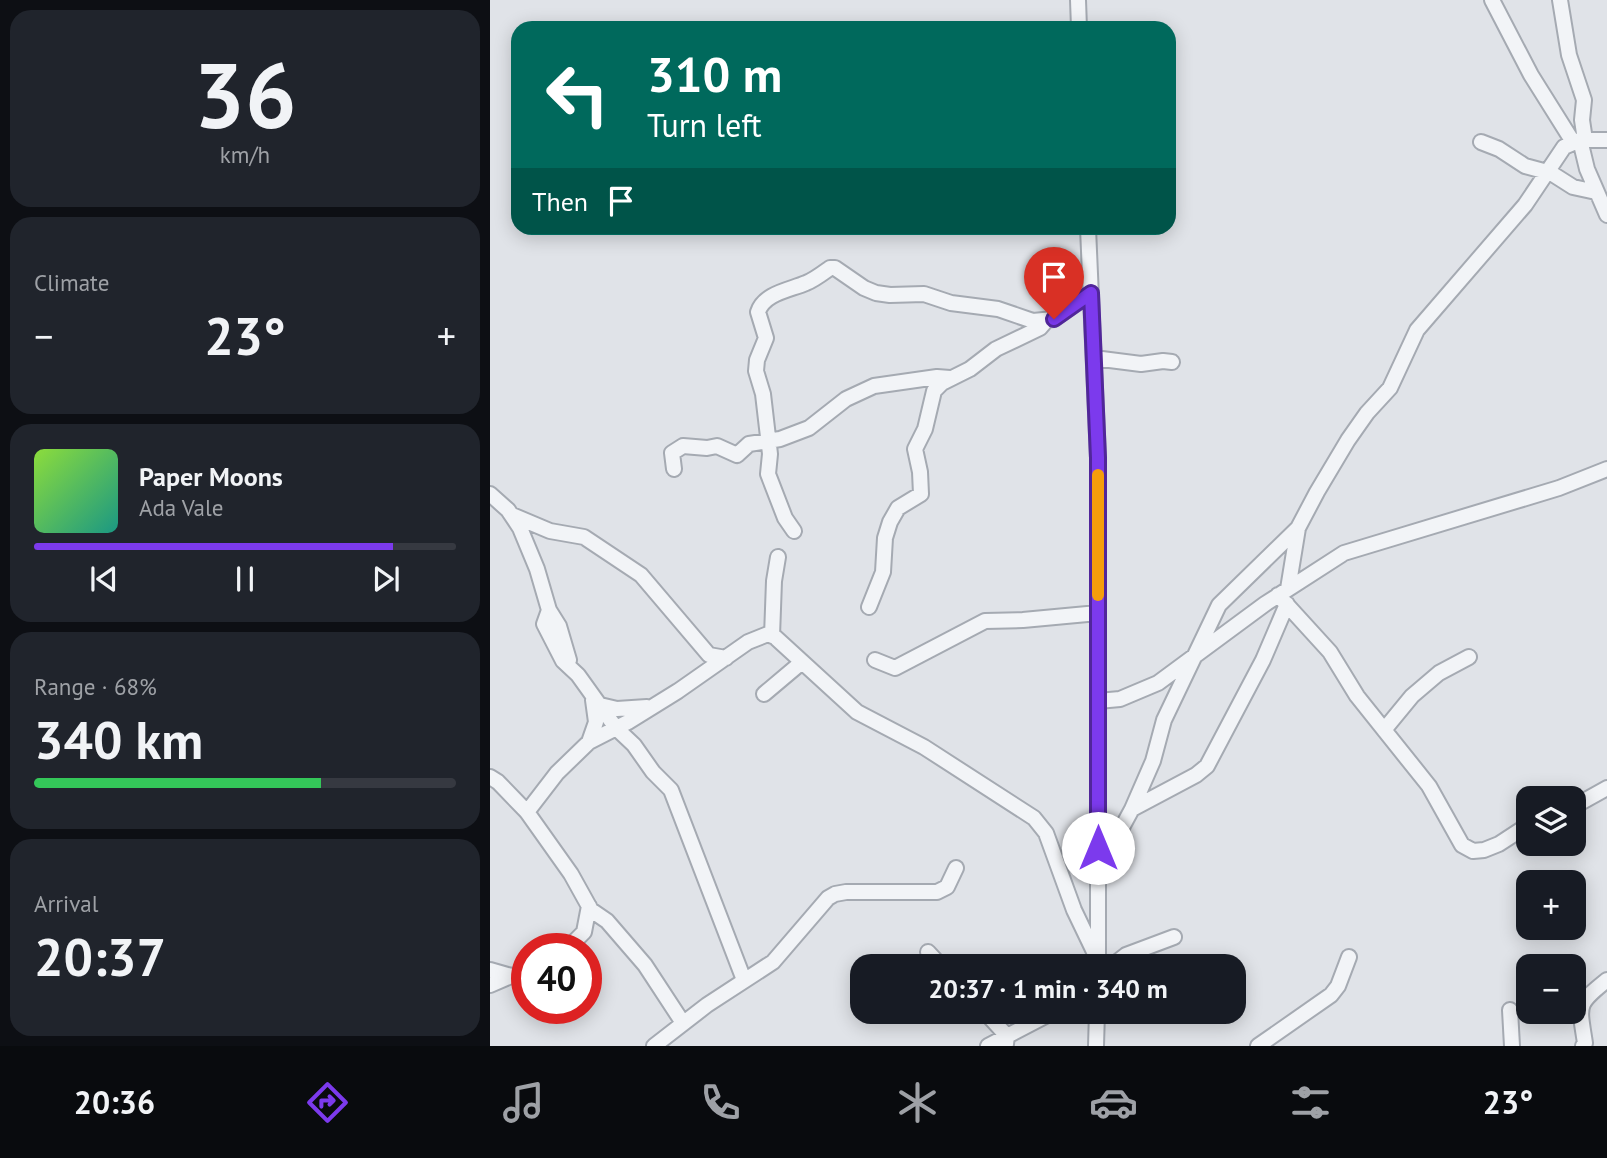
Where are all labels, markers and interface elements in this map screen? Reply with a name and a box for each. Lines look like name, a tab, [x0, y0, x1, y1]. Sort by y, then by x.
text: 36	[193, 35, 297, 153]
text: 310 m	[647, 42, 782, 106]
icon: left	[532, 49, 623, 140]
text: Turn left	[647, 104, 762, 146]
text: km/h	[220, 140, 270, 169]
icon: arrive	[602, 182, 640, 220]
text: Then	[532, 185, 588, 218]
pin	[1024, 247, 1084, 319]
icon: arrive	[1035, 258, 1073, 296]
text: Climate	[34, 268, 109, 297]
text: 23°	[204, 302, 286, 369]
text: −	[34, 311, 53, 360]
text: +	[437, 311, 456, 360]
text: Paper Moons	[139, 460, 283, 493]
text: Ada Vale	[139, 493, 223, 522]
icon: previous	[85, 560, 123, 598]
icon: pause	[226, 560, 264, 598]
icon: next	[367, 560, 405, 598]
text: Range · 68%	[34, 672, 157, 701]
text: 340 km	[34, 706, 203, 773]
map controls	[1516, 786, 1586, 1024]
button: layers	[1516, 786, 1586, 856]
position arrow	[1061, 811, 1135, 885]
button: +	[1516, 870, 1586, 940]
text: Arrival	[34, 889, 98, 918]
text: 20:37	[34, 923, 166, 990]
speed limit sign: 40	[511, 933, 602, 1024]
button: −	[1516, 954, 1586, 1024]
text: 20:37 · 1 min · 340 m	[928, 972, 1168, 1005]
icon: directions	[303, 1078, 352, 1127]
icon: music	[499, 1078, 548, 1127]
icon: phone	[696, 1078, 745, 1127]
icon: climate	[893, 1078, 942, 1127]
icon: car	[1089, 1078, 1138, 1127]
icon: filters	[1286, 1078, 1335, 1127]
text: 20:36	[74, 1081, 155, 1123]
text: 23°	[1483, 1081, 1533, 1123]

